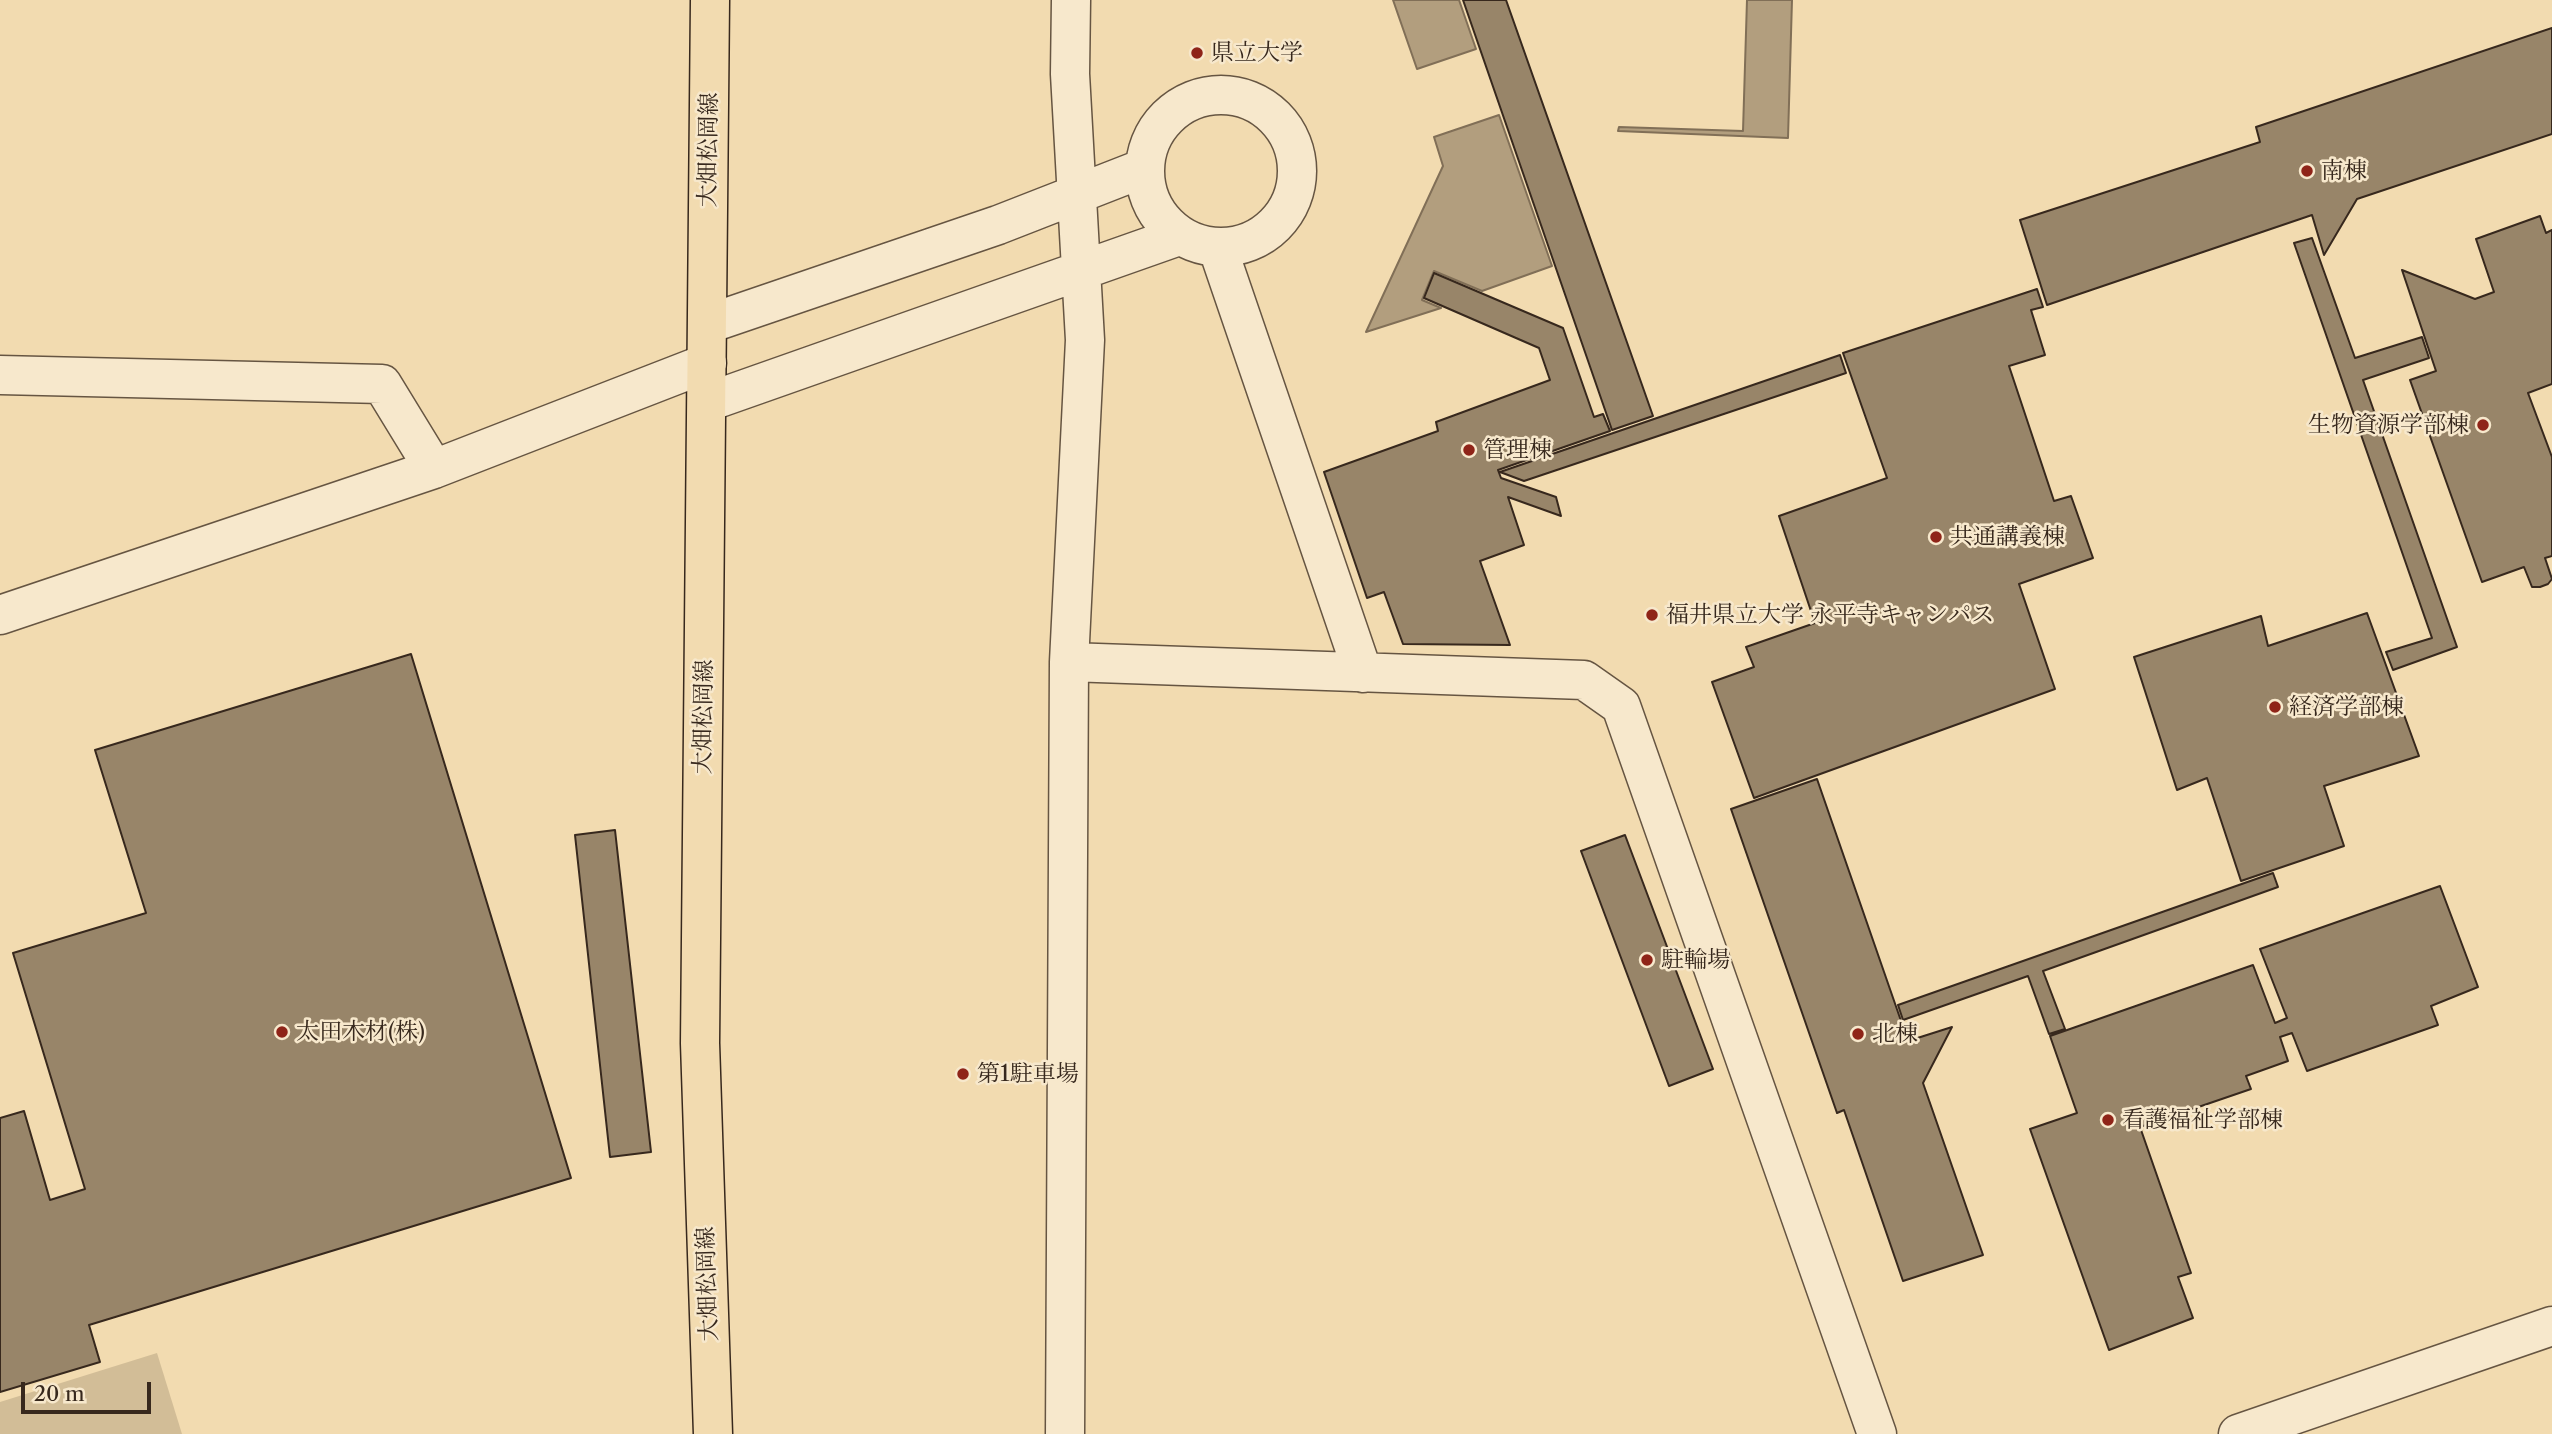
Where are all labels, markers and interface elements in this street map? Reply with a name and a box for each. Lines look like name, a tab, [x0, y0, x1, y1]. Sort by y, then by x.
place label: 県立大学	[1211, 39, 1303, 67]
marker: 県立大学	[1189, 45, 1205, 61]
street label: 大畑松岡線	[694, 92, 724, 208]
place label: 南棟	[2321, 157, 2367, 185]
marker: 南棟	[2299, 163, 2315, 179]
place label: 生物資源学部棟	[2308, 411, 2469, 439]
marker: 生物資源学部棟	[2475, 417, 2491, 433]
place label: 管理棟	[1483, 436, 1552, 464]
marker: 管理棟	[1461, 442, 1477, 458]
place label: 共通講義棟	[1950, 523, 2065, 551]
marker: 共通講義棟	[1928, 529, 1944, 545]
place label: 福井県立大学 永平寺キャンパス	[1666, 601, 1994, 629]
marker: 福井県立大学 永平寺キャンパス	[1644, 607, 1660, 623]
street label: 大畑松岡線	[689, 659, 719, 775]
place label: 経済学部棟	[2289, 693, 2404, 721]
marker: 経済学部棟	[2267, 699, 2283, 715]
place label: 駐輪場	[1661, 946, 1730, 974]
marker: 駐輪場	[1639, 952, 1655, 968]
place label: 太田木材(株)	[296, 1018, 425, 1046]
place label: 北棟	[1872, 1020, 1918, 1048]
marker: 太田木材(株)	[274, 1024, 290, 1040]
marker: 北棟	[1850, 1026, 1866, 1042]
place label: 第1駐車場	[977, 1060, 1079, 1088]
marker: 第1駐車場	[955, 1066, 971, 1082]
place label: 看護福祉学部棟	[2122, 1106, 2283, 1134]
marker: 看護福祉学部棟	[2100, 1112, 2116, 1128]
street label: 大畑松岡線	[692, 1226, 724, 1342]
scale bar	[24, 1368, 154, 1412]
text: 20 m	[34, 1381, 85, 1406]

